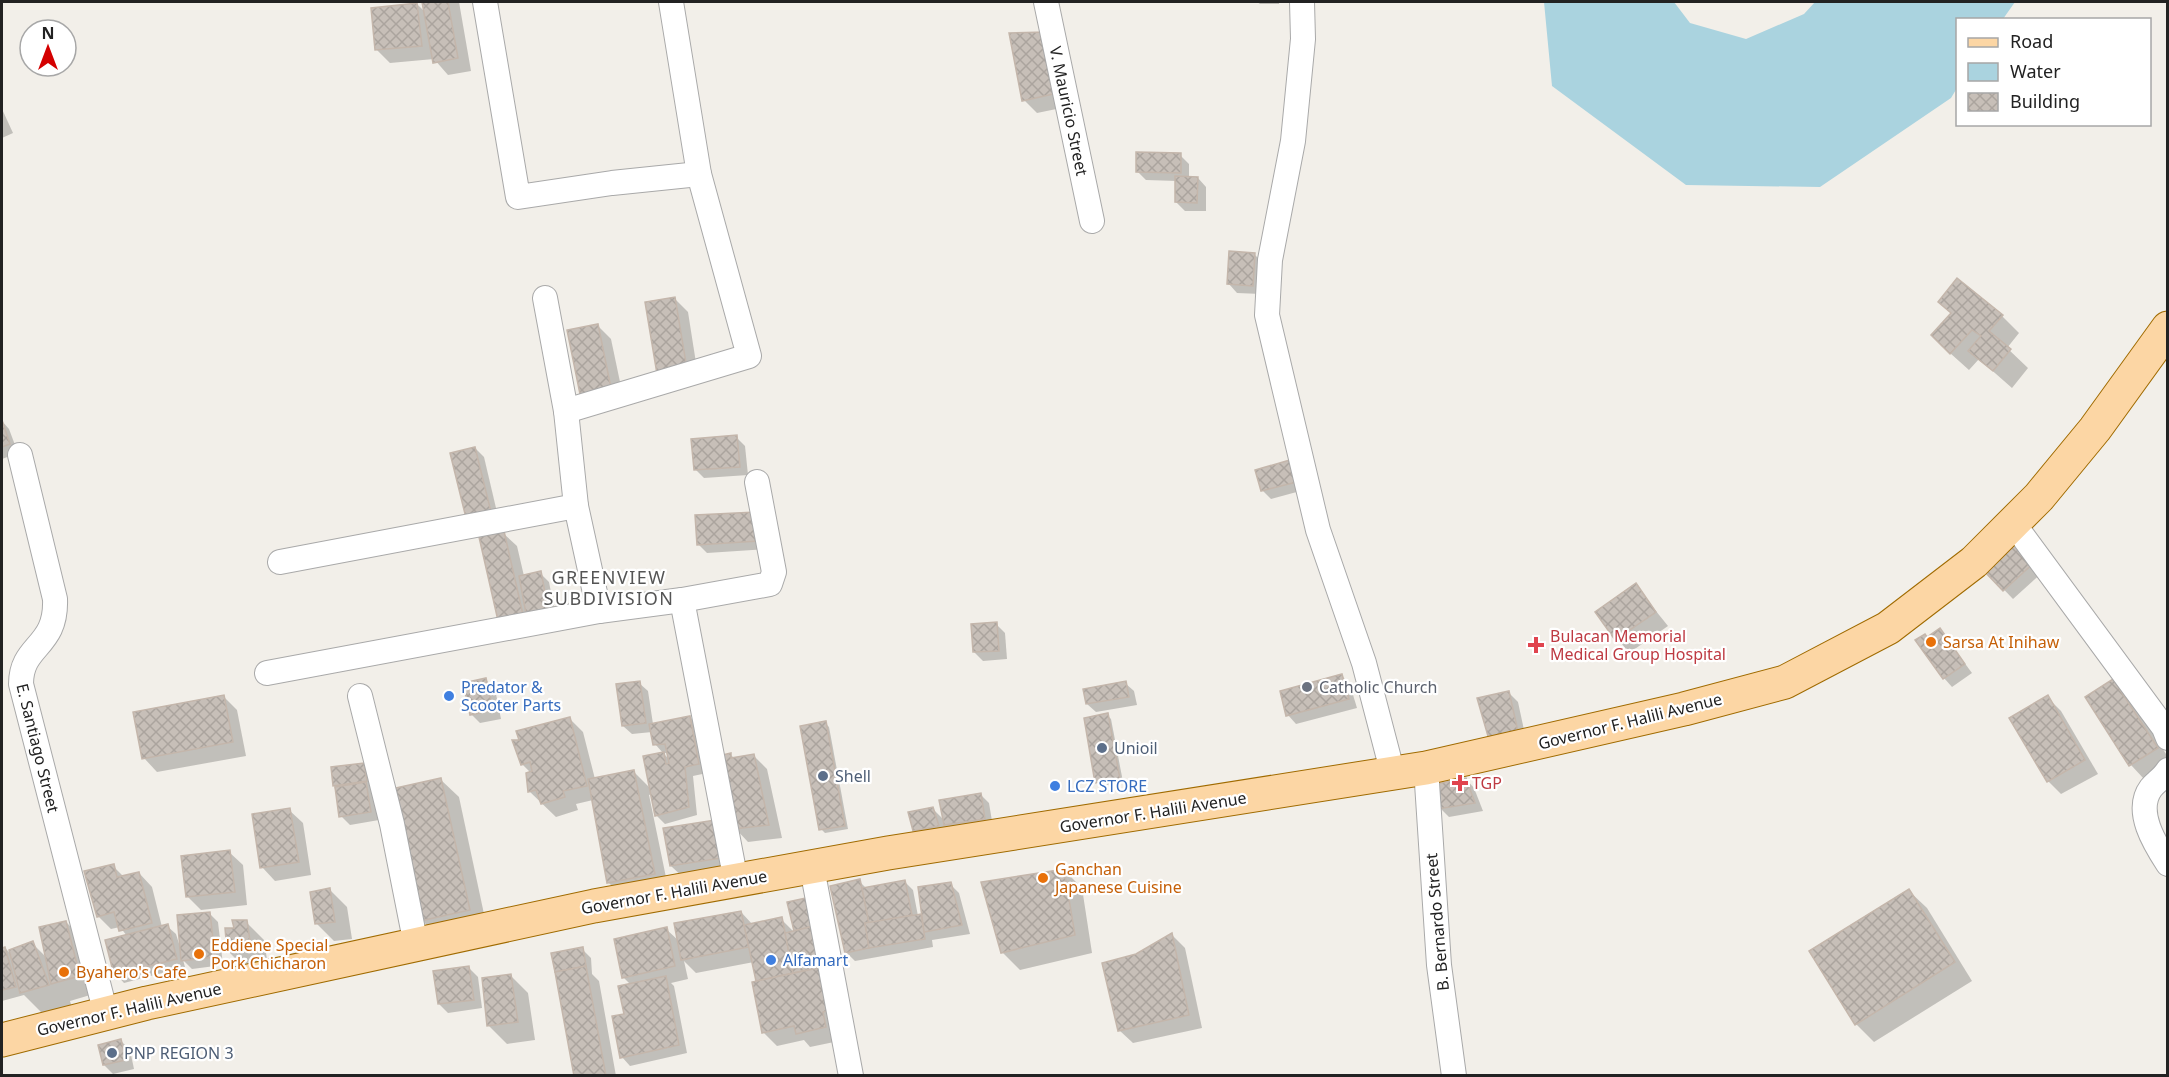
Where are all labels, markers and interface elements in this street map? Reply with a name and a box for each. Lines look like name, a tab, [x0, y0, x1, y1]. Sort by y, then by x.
north arrow	[18, 18, 78, 78]
legend	[1956, 18, 2151, 126]
text: N	[41, 22, 55, 44]
text: Road	[2010, 29, 2053, 53]
street label: V. Mauricio Street	[1045, 44, 1093, 178]
text: Water	[2010, 59, 2061, 83]
text: Building	[2010, 89, 2080, 113]
district label: GREENVIEW SUBDIVISION	[543, 565, 675, 610]
place label: Bulacan Memorial Medical Group Hospital	[1550, 625, 1726, 665]
place label: Sarsa At Inihaw	[1943, 631, 2060, 653]
marker: Sarsa At Inihaw	[1924, 635, 1938, 649]
marker: Bulacan Memorial Medical Group Hospital	[1527, 636, 1545, 654]
place label: Predator & Scooter Parts	[461, 676, 561, 716]
place label: Catholic Church	[1319, 676, 1437, 698]
marker: Catholic Church	[1300, 680, 1314, 694]
street label: E. Santiago Street	[11, 681, 65, 815]
street label: Governor F. Halili Avenue	[1536, 688, 1724, 754]
marker: Predator & Scooter Parts	[442, 689, 456, 703]
place label: Unioil	[1114, 737, 1158, 759]
marker: Unioil	[1095, 741, 1109, 755]
place label: Shell	[835, 765, 871, 787]
marker: Shell	[816, 769, 830, 783]
place label: TGP	[1472, 772, 1502, 794]
place label: LCZ STORE	[1067, 775, 1147, 797]
marker: TGP	[1453, 776, 1467, 790]
marker: LCZ STORE	[1048, 779, 1062, 793]
street label: Governor F. Halili Avenue	[1058, 786, 1248, 838]
street label: B. Bernardo Street	[1420, 852, 1454, 992]
place label: Ganchan Japanese Cuisine	[1053, 858, 1182, 898]
street label: Governor F. Halili Avenue	[579, 865, 769, 919]
marker: Ganchan Japanese Cuisine	[1036, 871, 1050, 885]
place label: Eddiene Special Pork Chicharon	[211, 934, 328, 974]
marker: Eddiene Special Pork Chicharon	[192, 947, 206, 961]
place label: Alfamart	[783, 949, 848, 971]
marker: Alfamart	[764, 953, 778, 967]
place label: Byahero's Cafe	[76, 961, 187, 983]
marker: Byahero's Cafe	[57, 965, 71, 979]
street label: Governor F. Halili Avenue	[35, 977, 223, 1041]
place label: PNP REGION 3	[124, 1042, 234, 1064]
marker: PNP REGION 3	[105, 1046, 119, 1060]

